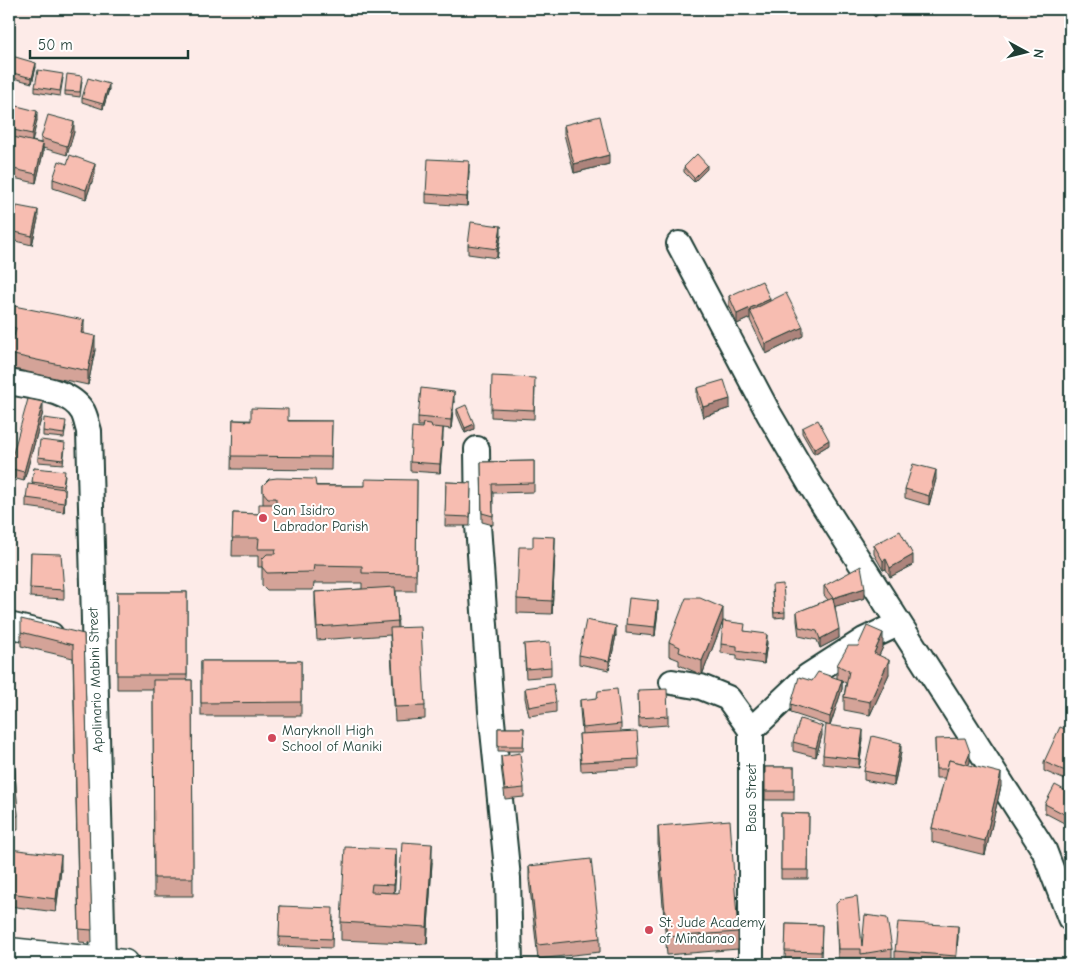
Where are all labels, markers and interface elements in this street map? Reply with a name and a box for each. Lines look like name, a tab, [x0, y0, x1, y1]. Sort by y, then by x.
scale bar	[30, 28, 188, 60]
north arrow	[1002, 28, 1052, 78]
text: 50 m	[38, 36, 73, 54]
text: N	[1029, 48, 1047, 59]
place label: San Isidro Labrador Parish	[273, 502, 369, 535]
marker: San Isidro Labrador Parish	[257, 512, 269, 524]
street label: Apolinario Mabini Street	[84, 606, 107, 753]
place label: Maryknoll High School of Maniki	[282, 722, 382, 755]
marker: Maryknoll High School of Maniki	[266, 732, 278, 744]
street label: Basa Street	[743, 763, 760, 832]
place label: St. Jude Academy of Mindanao	[659, 914, 765, 947]
marker: St. Jude Academy of Mindanao	[643, 924, 655, 936]

